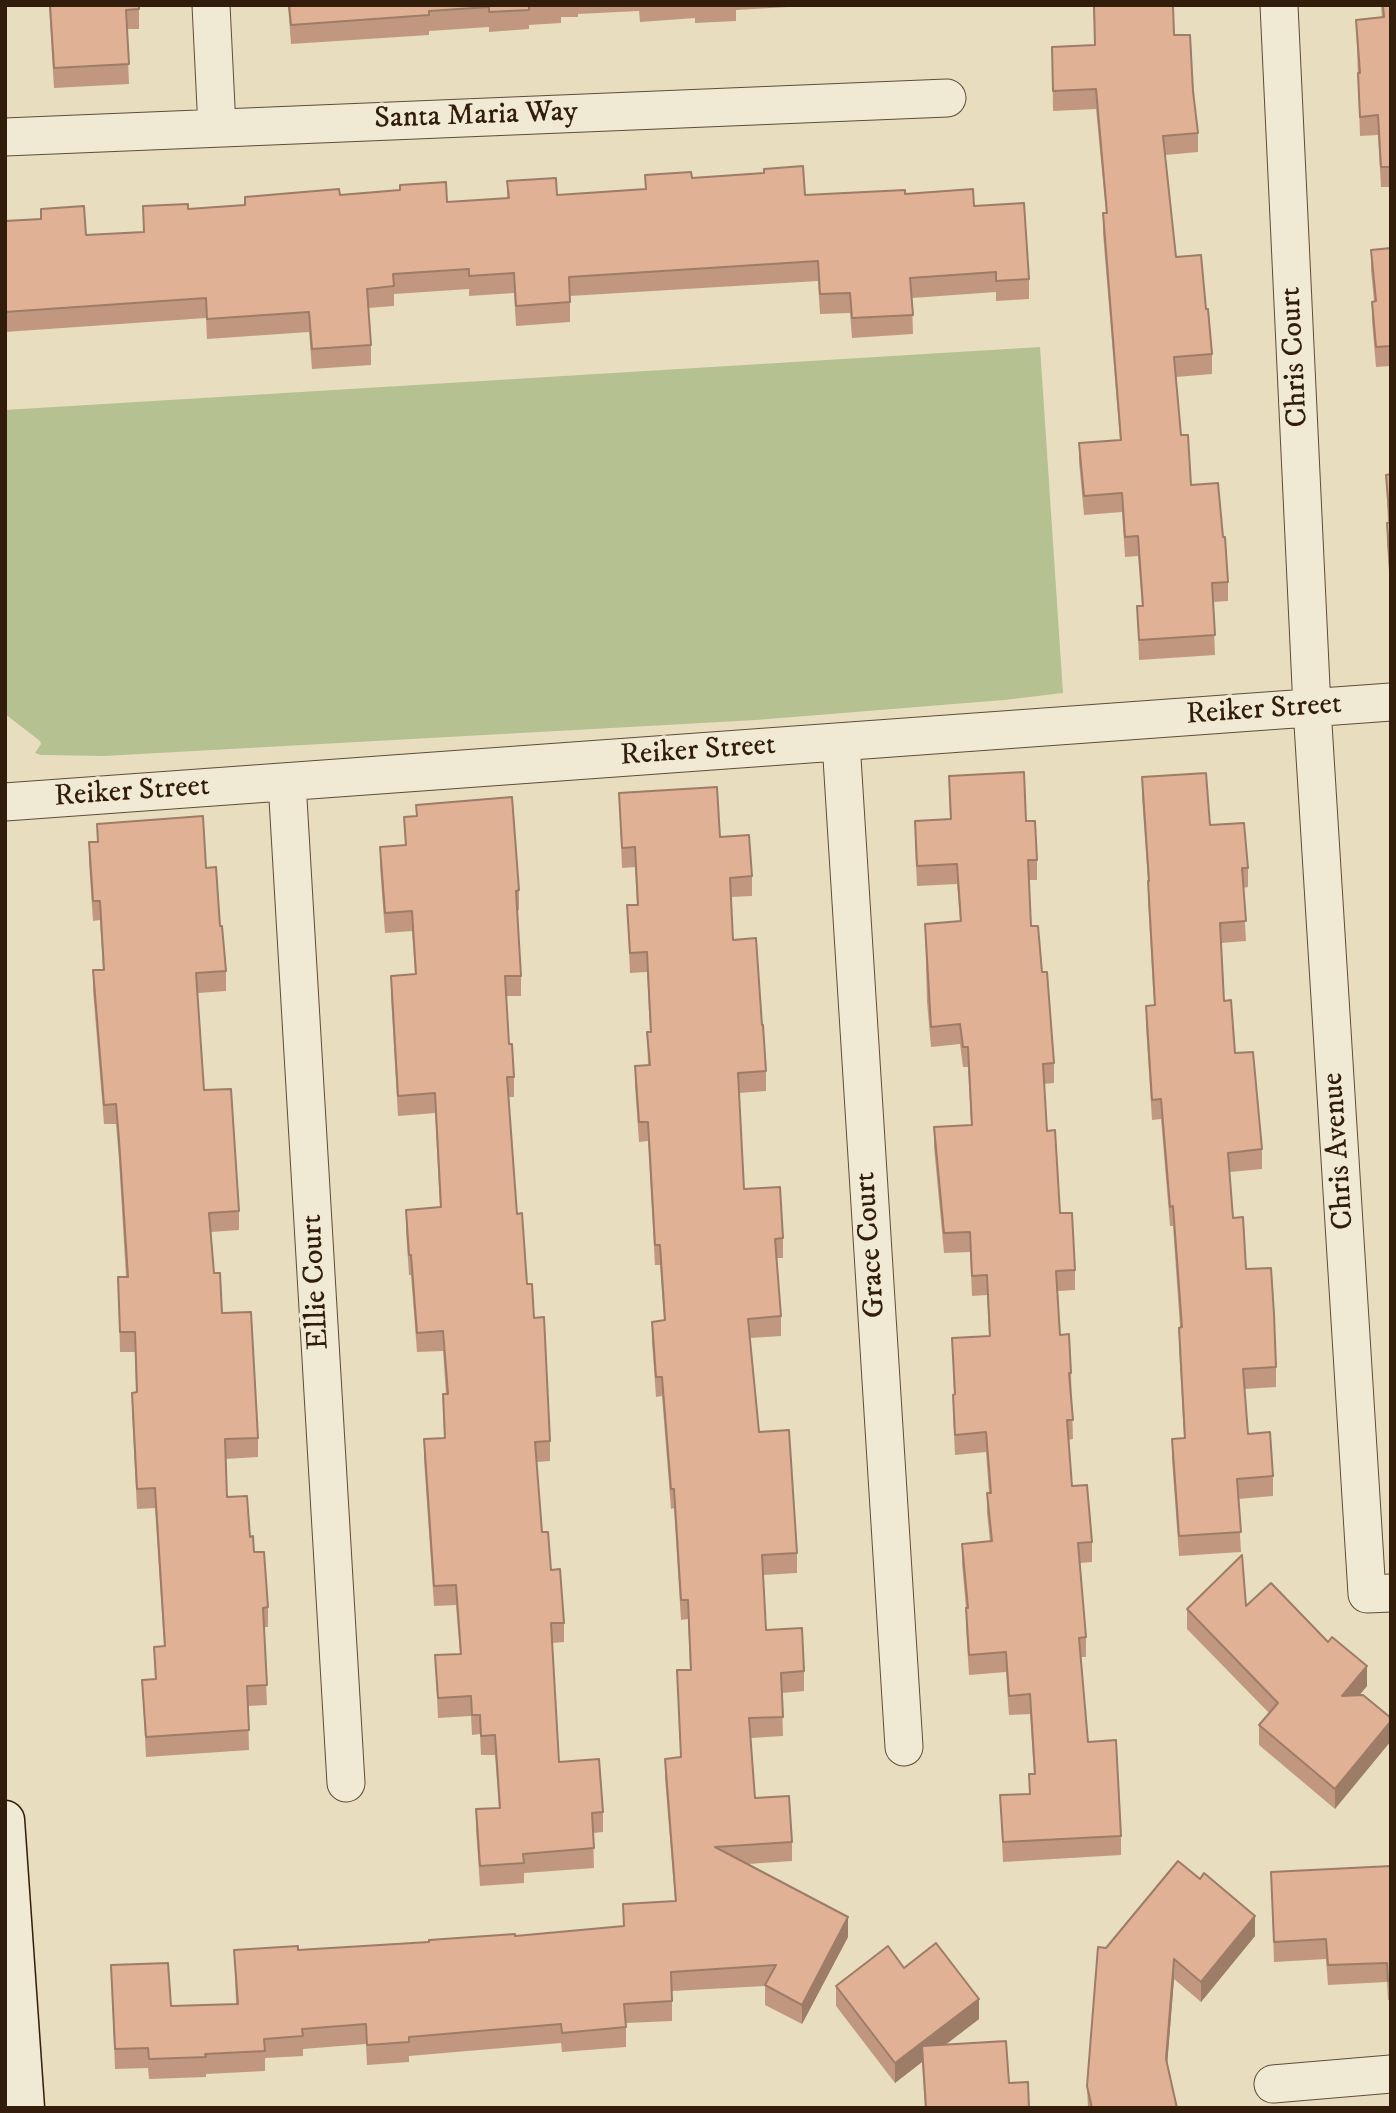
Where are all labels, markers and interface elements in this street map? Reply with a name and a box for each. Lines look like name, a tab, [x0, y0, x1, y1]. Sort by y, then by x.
street label: Santa Maria Way	[374, 95, 578, 139]
street label: Chris Court	[1274, 286, 1318, 428]
street label: Reiker Street	[1185, 688, 1343, 734]
street label: Reiker Street	[619, 729, 777, 775]
street label: Reiker Street	[53, 770, 211, 816]
street label: Chris Avenue	[1317, 1071, 1363, 1231]
street label: Grace Court	[849, 1171, 895, 1319]
street label: Ellie Court	[295, 1213, 339, 1351]

